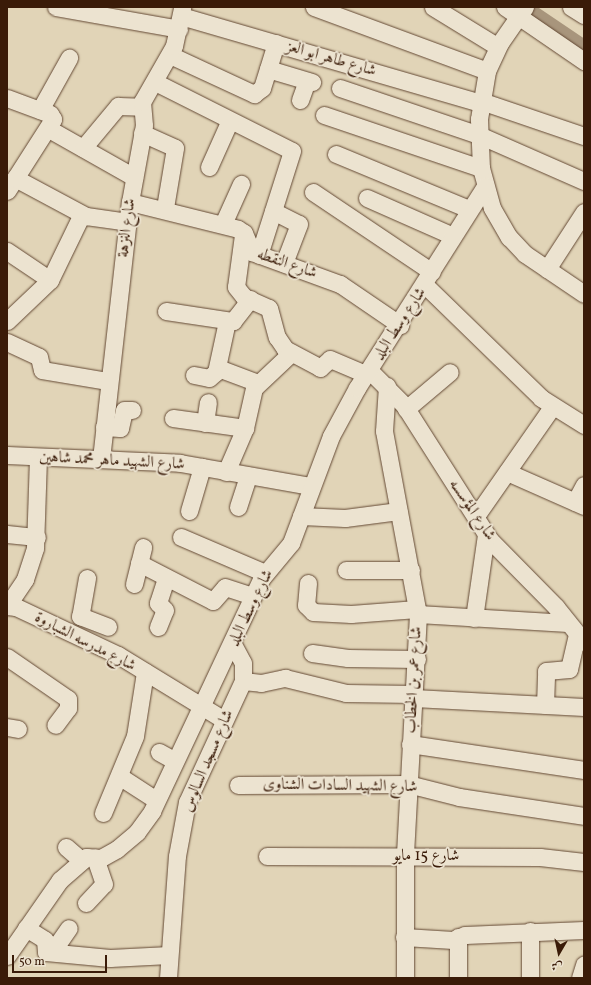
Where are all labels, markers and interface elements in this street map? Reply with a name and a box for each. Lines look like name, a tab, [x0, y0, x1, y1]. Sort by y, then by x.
street label: شارع طاهر ابو العز	[284, 37, 378, 81]
street label: شارع النزهة	[114, 197, 140, 259]
street label: شارع النقطه	[255, 245, 319, 283]
street label: شارع وسط البلد	[369, 284, 431, 364]
street label: شارع الشهيد ماهر محمد شاهين	[39, 448, 185, 474]
street label: شارع المؤسسه	[445, 476, 499, 544]
street label: شارع وسط البلد	[224, 567, 278, 649]
street label: شارع مدرسه الشباروة	[31, 608, 139, 676]
street label: شارع عمر بن الخطاب	[402, 626, 426, 734]
street label: شارع مسجد السالوس	[178, 707, 238, 815]
street label: شارع الشهيد السادات الشناوى	[263, 775, 417, 797]
street label: شارع 15 مايو	[393, 846, 459, 866]
north arrow	[539, 933, 579, 973]
scale bar	[14, 947, 109, 973]
text: 50 m	[19, 954, 45, 970]
text: ش	[550, 957, 564, 974]

